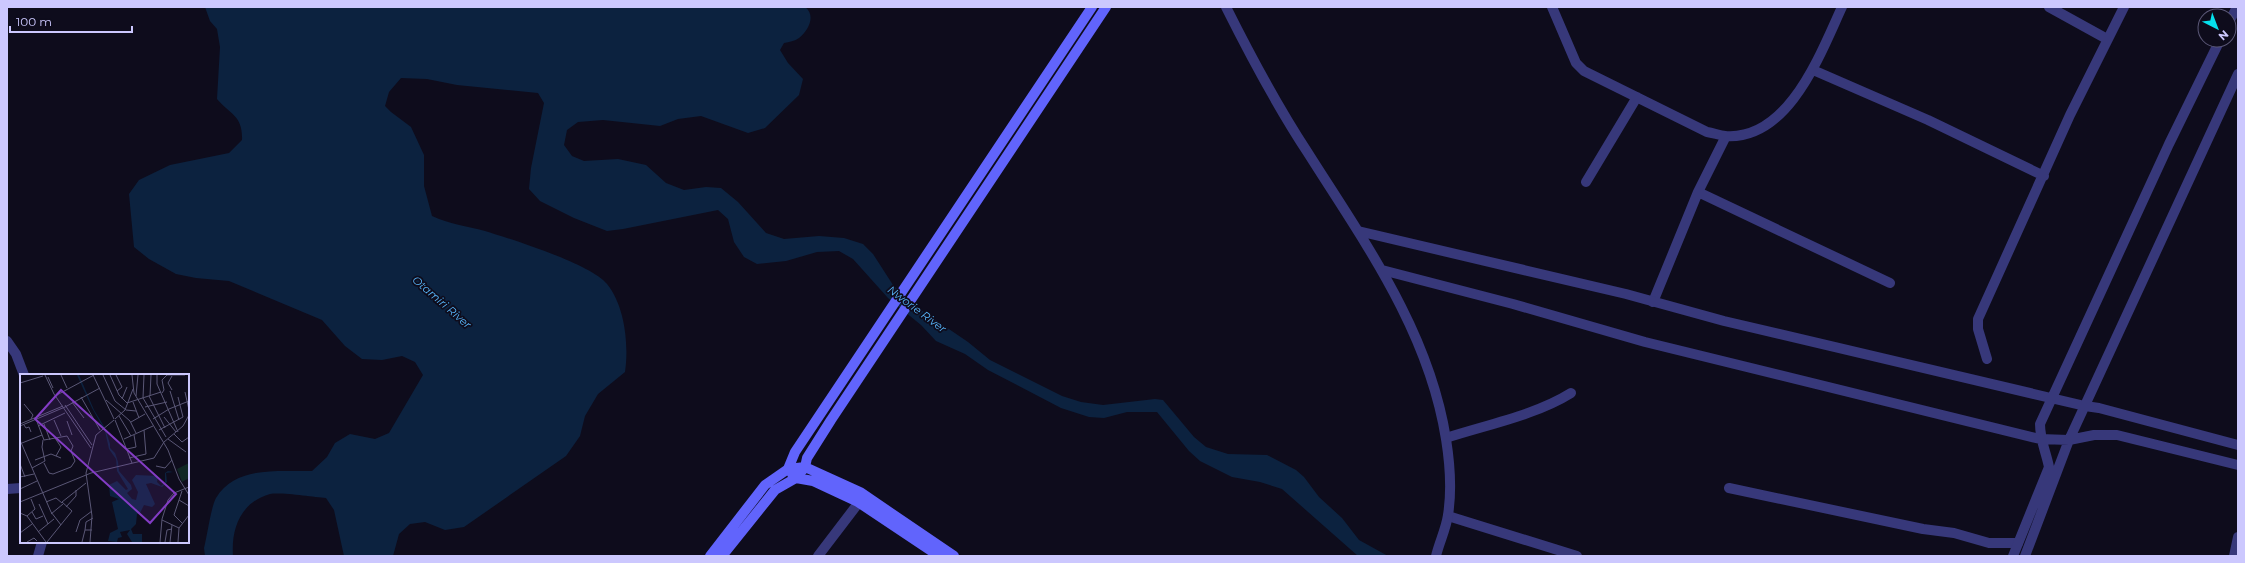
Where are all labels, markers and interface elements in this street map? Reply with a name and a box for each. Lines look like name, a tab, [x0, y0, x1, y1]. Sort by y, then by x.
scale bar	[10, 8, 132, 34]
north arrow	[2197, 8, 2237, 48]
text: 100 m	[16, 14, 52, 29]
text: N	[2216, 27, 2232, 44]
water label: Otamiri River	[410, 273, 475, 332]
water label: Nworie River	[885, 282, 950, 336]
inset map	[20, 374, 189, 543]

